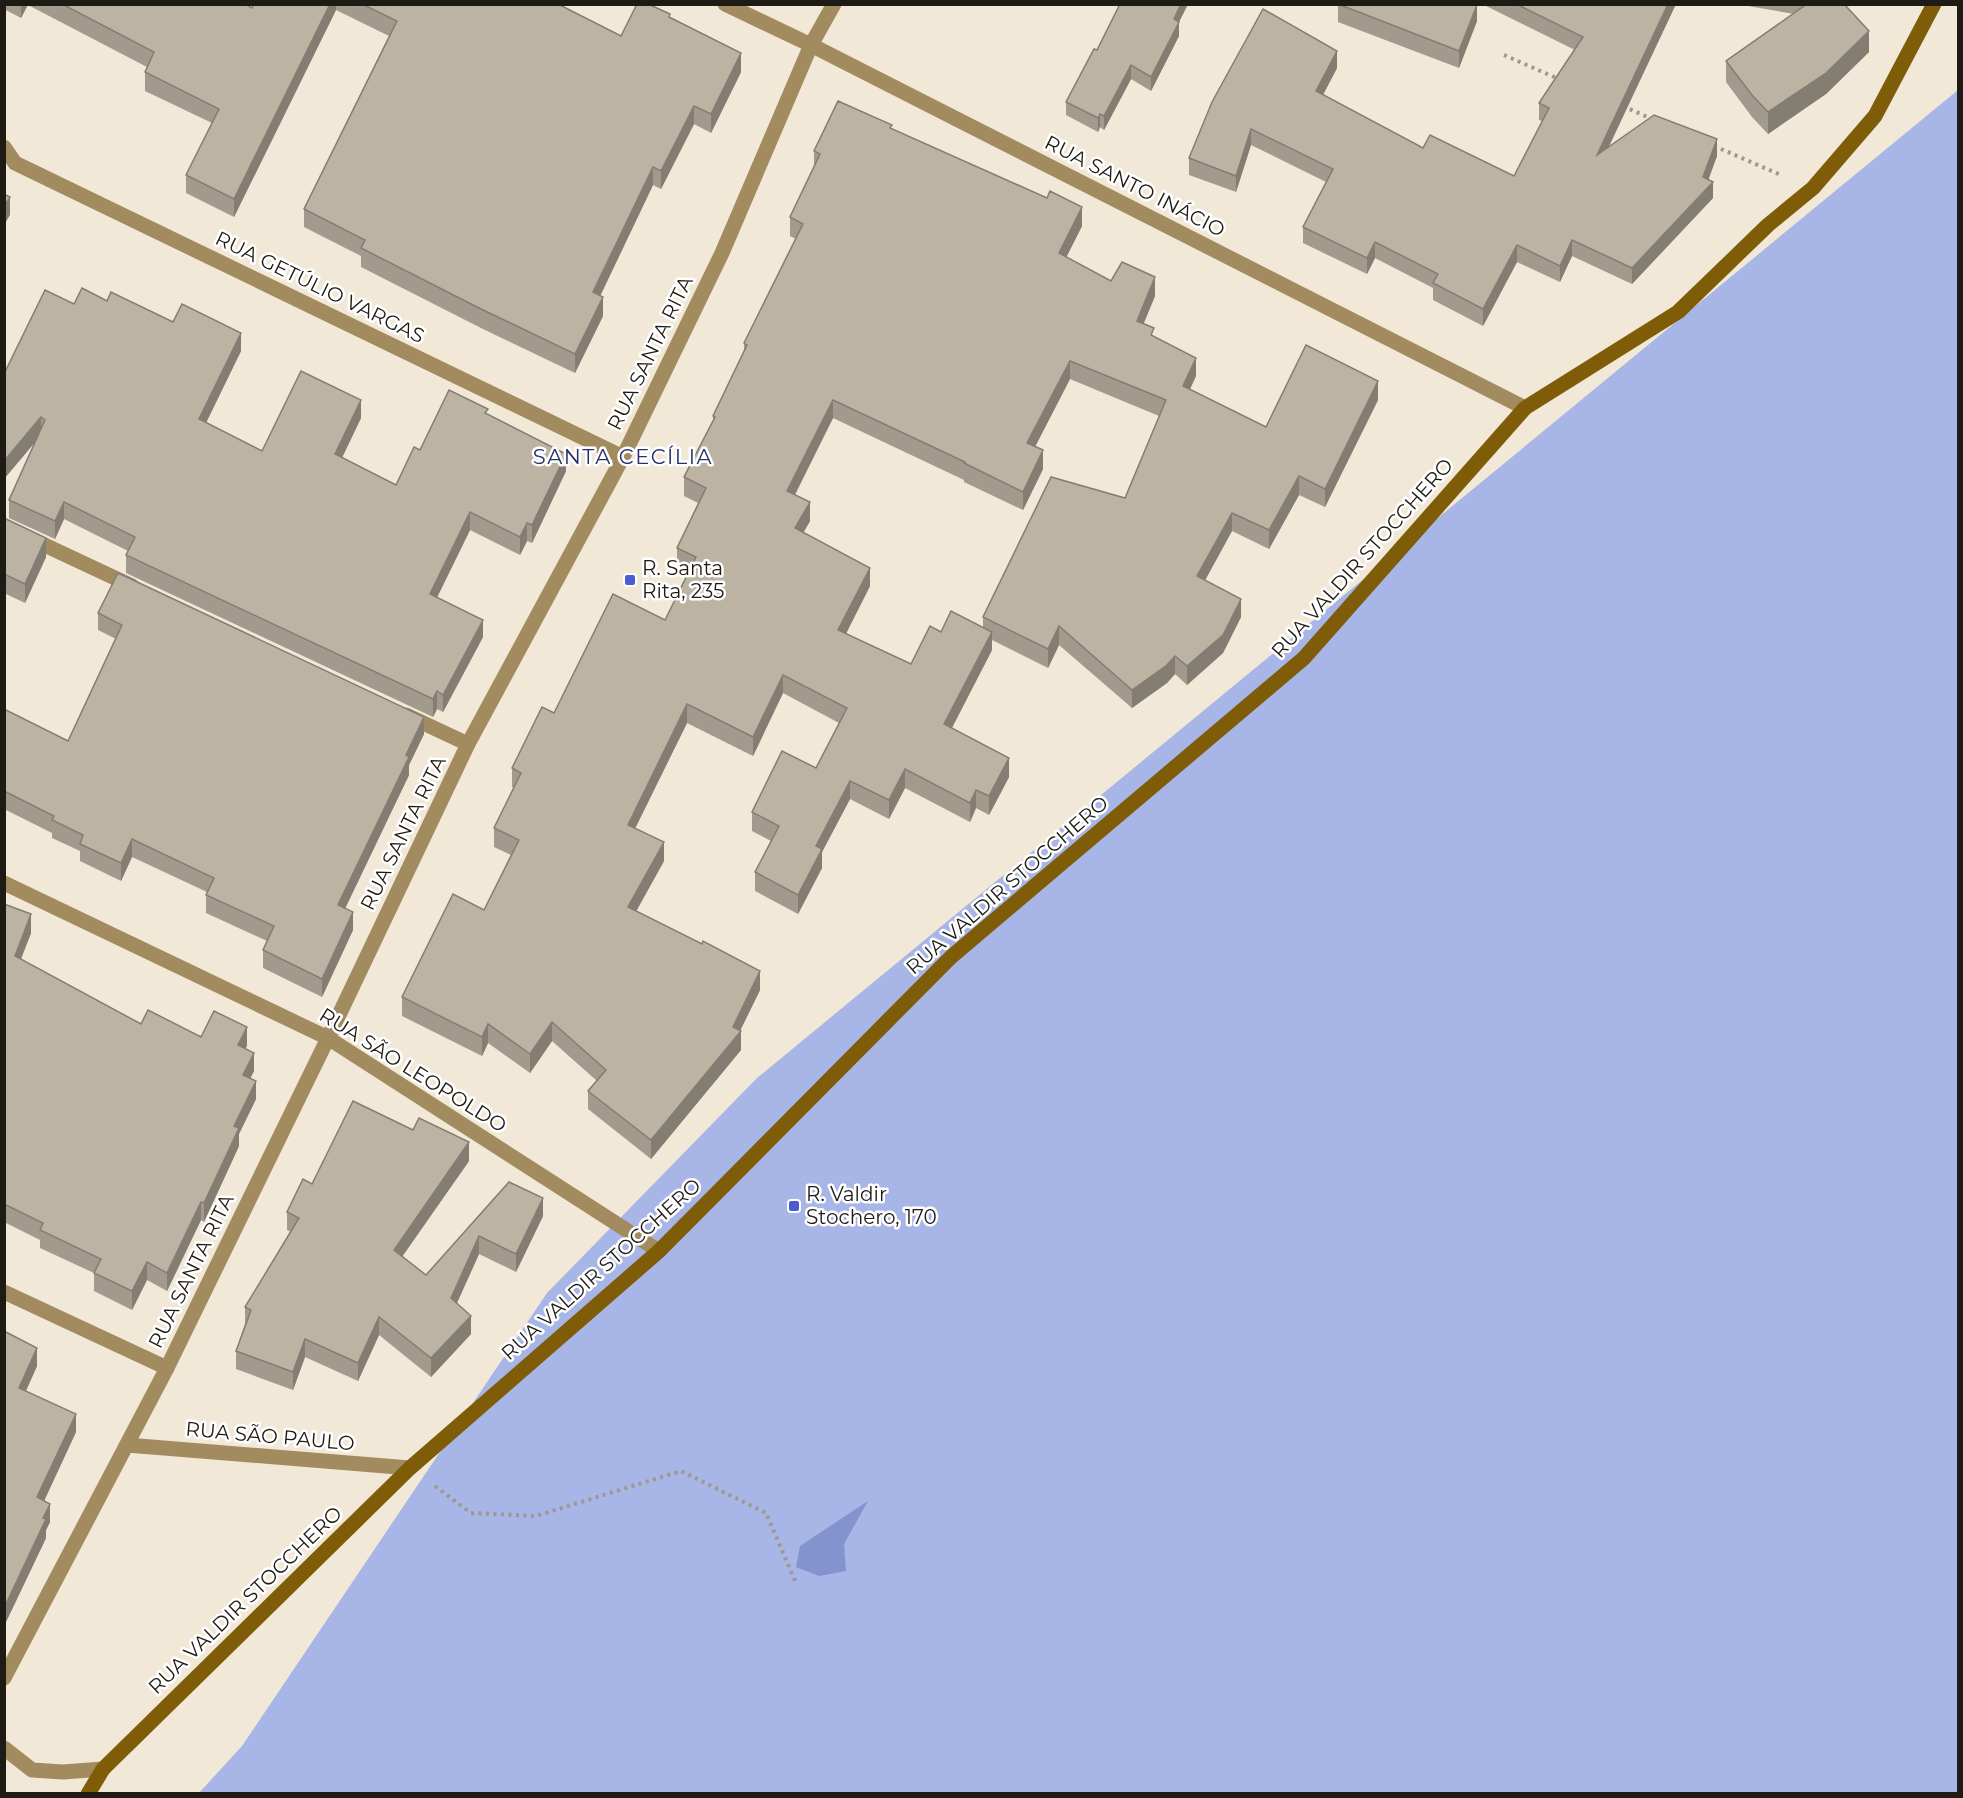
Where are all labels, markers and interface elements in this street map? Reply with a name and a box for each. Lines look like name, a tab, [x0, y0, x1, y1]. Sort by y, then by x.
street label: RUA SANTO INÁCIO	[1041, 130, 1229, 242]
street label: RUA GETÚLIO VARGAS	[212, 226, 428, 348]
street label: RUA SANTA RITA	[602, 271, 698, 434]
district label: SANTA CECÍLIA	[533, 444, 713, 469]
street label: RUA VALDIR STOCCHERO	[1266, 453, 1458, 663]
place label: R. Santa Rita, 235	[642, 556, 724, 603]
marker: R. Santa Rita, 235	[623, 573, 637, 587]
street label: RUA SANTA RITA	[355, 751, 451, 914]
street label: RUA VALDIR STOCCHERO	[901, 791, 1113, 979]
street label: RUA SÃO LEOPOLDO	[315, 1003, 511, 1137]
street label: RUA VALDIR STOCCHERO	[496, 1173, 706, 1365]
place label: R. Valdir Stochero, 170	[806, 1182, 937, 1229]
street label: RUA SANTA RITA	[143, 1189, 239, 1352]
marker: R. Valdir Stochero, 170	[787, 1199, 801, 1213]
street label: RUA SÃO PAULO	[184, 1417, 356, 1455]
street label: RUA VALDIR STOCCHERO	[143, 1501, 347, 1699]

